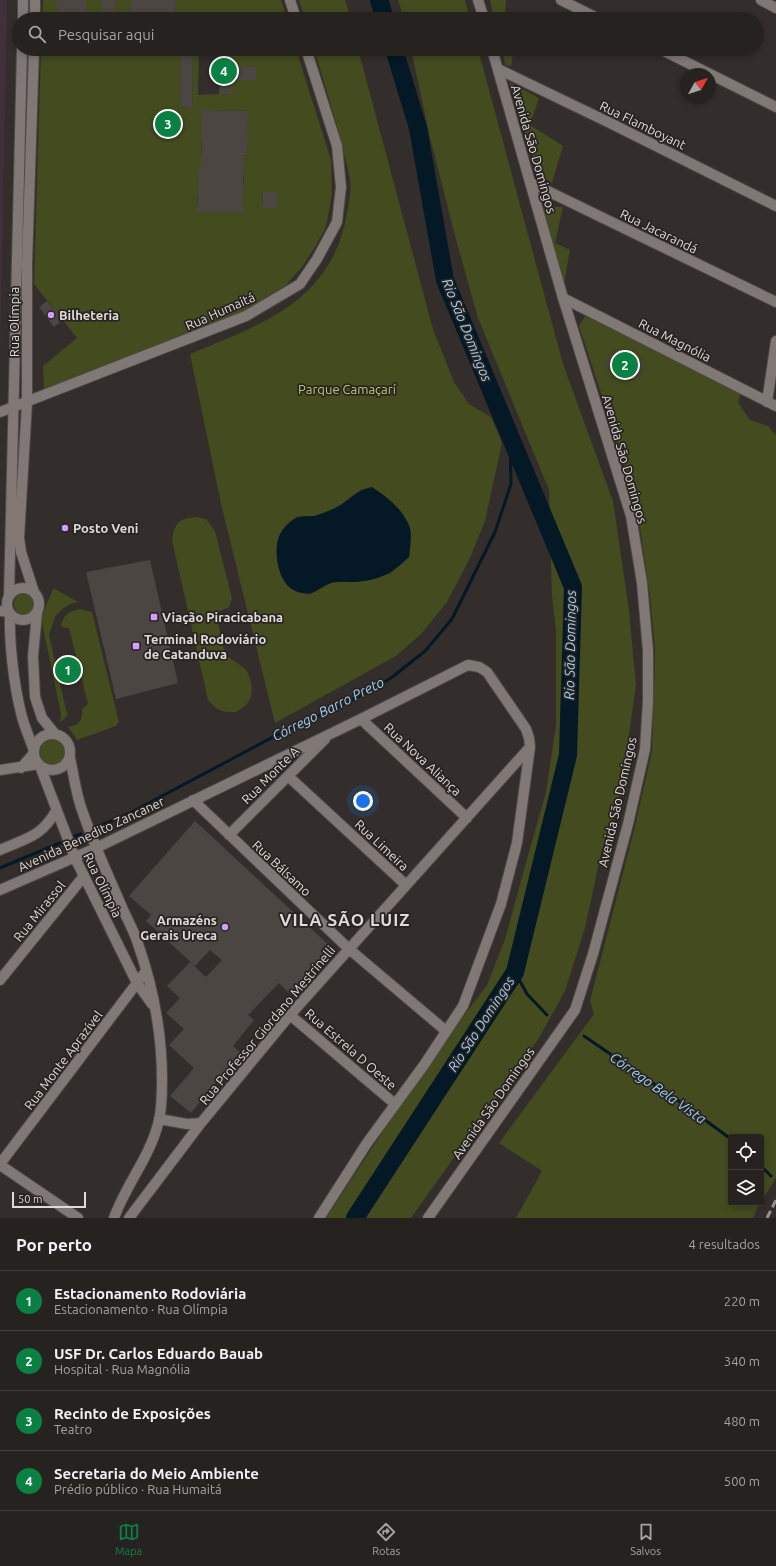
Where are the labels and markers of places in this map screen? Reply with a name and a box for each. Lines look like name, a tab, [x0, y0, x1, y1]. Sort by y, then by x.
pin: 4	[211, 56, 237, 86]
pin: 3	[155, 109, 181, 139]
place label: Bilheteria	[59, 308, 119, 322]
marker: Bilheteria	[46, 310, 56, 320]
pin: 2	[612, 350, 638, 380]
place label: Posto Veni	[73, 521, 138, 535]
marker: Posto Veni	[60, 523, 70, 533]
place label: Viação Piracicabana	[162, 610, 283, 625]
marker: Viação Piracicabana	[149, 612, 159, 622]
place label: Terminal Rodoviário de Catanduva	[144, 632, 266, 661]
marker: Terminal Rodoviário de Catanduva	[131, 641, 141, 651]
pin: 1	[55, 655, 81, 685]
place label: Armazéns Gerais Ureca	[140, 913, 217, 942]
marker: Armazéns Gerais Ureca	[220, 922, 230, 932]

